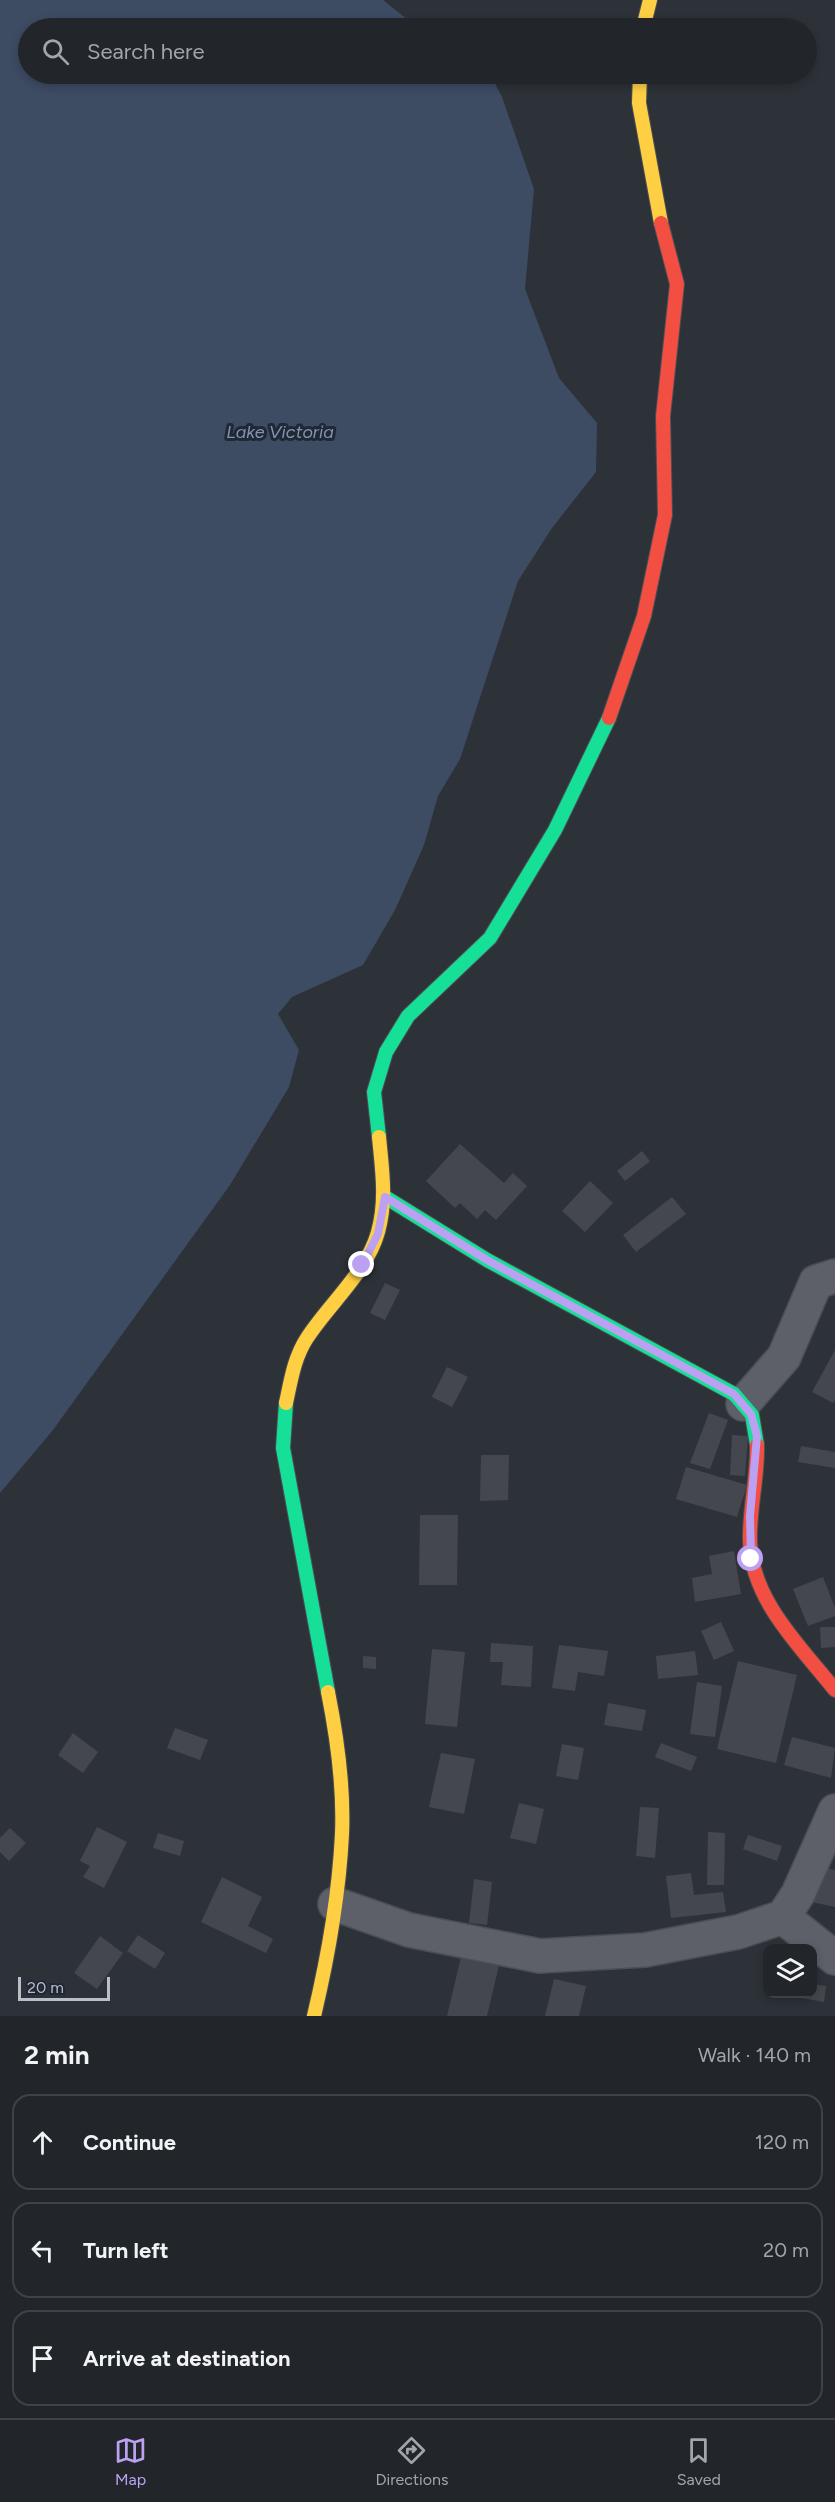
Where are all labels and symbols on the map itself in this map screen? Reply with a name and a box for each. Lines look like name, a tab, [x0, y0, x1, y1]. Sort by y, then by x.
water label: Lake Victoria	[226, 421, 334, 443]
route end	[348, 1251, 374, 1277]
route start	[737, 1545, 763, 1571]
scale bar	[18, 1974, 110, 2002]

